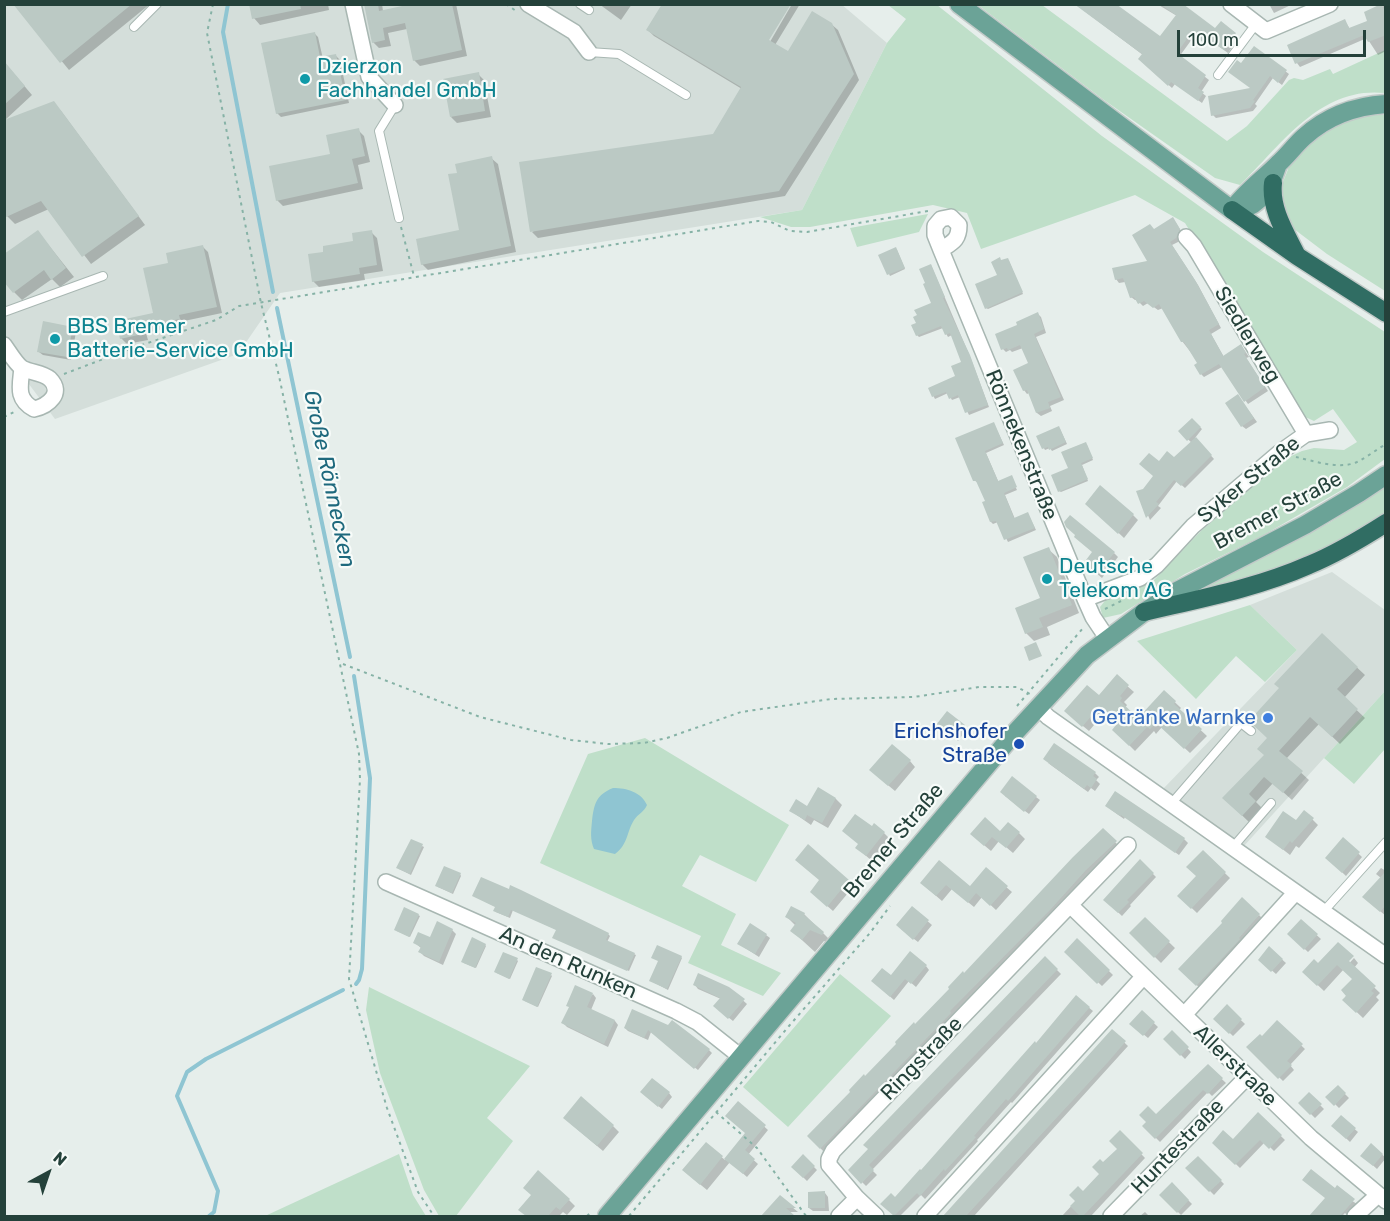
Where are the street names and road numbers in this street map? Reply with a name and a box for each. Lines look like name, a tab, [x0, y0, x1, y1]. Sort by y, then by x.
street label: Siedlerweg	[1208, 282, 1286, 388]
street label: Rönnekenstraße	[979, 366, 1063, 524]
street label: Syker Straße	[1193, 431, 1305, 529]
street label: Bremer Straße	[1209, 467, 1347, 555]
street label: Bremer Straße	[839, 779, 949, 903]
street label: An den Runken	[495, 921, 641, 1005]
street label: Ringstraße	[876, 1012, 968, 1106]
street label: Allerstraße	[1188, 1020, 1282, 1112]
street label: Huntestraße	[1126, 1094, 1230, 1200]

